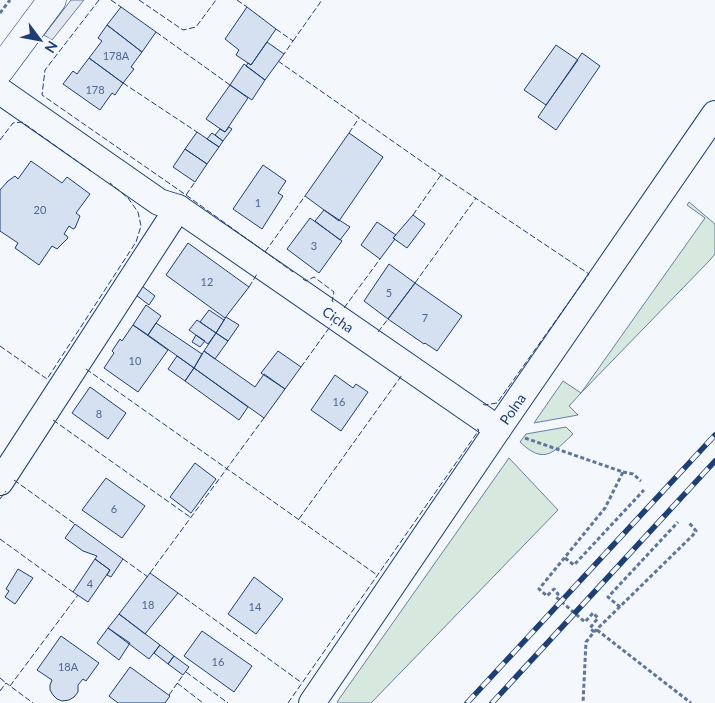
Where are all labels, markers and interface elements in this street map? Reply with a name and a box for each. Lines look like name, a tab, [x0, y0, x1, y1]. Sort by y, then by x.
north arrow	[15, 15, 65, 65]
text: N	[41, 38, 62, 56]
house number: 178A	[103, 49, 130, 62]
house number: 178	[85, 83, 105, 96]
house number: 1	[255, 196, 261, 209]
house number: 20	[34, 203, 47, 216]
house number: 3	[311, 239, 317, 252]
house number: 12	[201, 275, 213, 288]
house number: 5	[386, 286, 392, 299]
street label: Cicha	[320, 302, 358, 336]
house number: 7	[422, 311, 428, 324]
house number: 10	[129, 354, 142, 367]
street label: Polna	[495, 390, 529, 427]
house number: 16	[333, 395, 345, 408]
house number: 8	[96, 407, 102, 420]
house number: 6	[111, 502, 117, 515]
house number: 4	[87, 577, 94, 590]
house number: 18	[142, 598, 154, 611]
house number: 14	[249, 600, 262, 613]
house number: 16	[212, 655, 224, 668]
house number: 18A	[58, 660, 79, 673]

